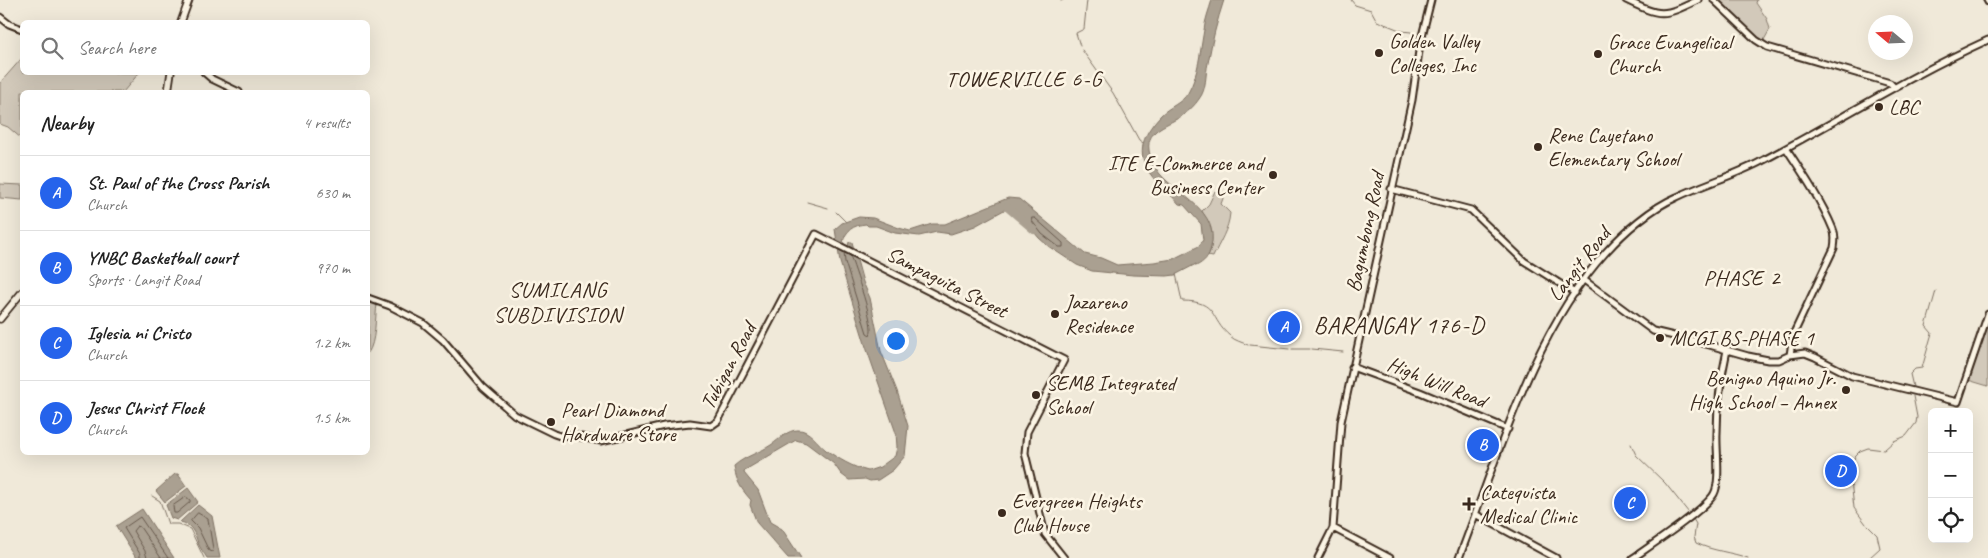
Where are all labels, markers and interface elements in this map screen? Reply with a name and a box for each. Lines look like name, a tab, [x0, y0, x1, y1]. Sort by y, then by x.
north arrow	[1868, 15, 1913, 60]
search box	[20, 20, 370, 75]
place label: Golden Valley Colleges, Inc	[1389, 28, 1481, 78]
place label: Grace Evangelical Church	[1608, 29, 1735, 79]
icon: search	[38, 34, 66, 62]
text: Search here	[78, 36, 155, 60]
marker: Golden Valley Colleges, Inc	[1373, 47, 1385, 59]
marker: Grace Evangelical Church	[1592, 48, 1604, 60]
district label: TOWERVILLE 6-G	[946, 65, 1103, 93]
place label: LBC	[1889, 94, 1922, 120]
marker: LBC	[1873, 101, 1885, 113]
text: Nearby	[40, 110, 93, 136]
text: 4 results	[303, 113, 350, 133]
place label: Rene Cayetano Elementary School	[1548, 122, 1683, 172]
marker: Rene Cayetano Elementary School	[1532, 141, 1544, 153]
place label: ITE E-Commerce and Business Center	[1108, 150, 1266, 200]
street label: Bagumbong Road	[1340, 167, 1391, 294]
marker: ITE E-Commerce and Business Center	[1267, 169, 1279, 181]
text: St. Paul of the Cross Parish	[87, 171, 269, 195]
text: A	[52, 183, 60, 203]
text: 630 m	[316, 183, 350, 203]
text: Church	[87, 195, 127, 215]
street label: Langit Road	[1542, 219, 1618, 306]
street label: Sampaguita Street	[882, 240, 1014, 325]
text: YNBC Basketball court	[87, 246, 237, 270]
text: B	[52, 258, 60, 278]
text: 970 m	[316, 258, 350, 278]
district label: PHASE 2	[1703, 264, 1782, 292]
text: Sports · Langit Road	[87, 270, 200, 290]
district label: SUMILANG SUBDIVISION	[493, 276, 625, 329]
place label: Jazareno Residence	[1064, 289, 1135, 339]
marker: Jazareno Residence	[1049, 308, 1061, 320]
pin: A	[1268, 308, 1300, 346]
district label: BARANGAY 176-D	[1313, 310, 1486, 340]
street label: Tubigan Road	[694, 315, 763, 414]
text: Iglesia ni Cristo	[87, 321, 191, 345]
place label: MCGI BS-PHASE 1	[1670, 325, 1816, 351]
your location	[883, 328, 909, 354]
marker: MCGI BS-PHASE 1	[1654, 332, 1666, 344]
text: C	[52, 333, 60, 353]
text: 1.2 km	[313, 333, 350, 353]
text: Church	[87, 345, 127, 365]
street label: High Will Road	[1384, 350, 1494, 415]
place label: Benigno Aquino Jr. High School – Annex	[1689, 365, 1838, 415]
place label: SEMB Integrated School	[1046, 370, 1178, 420]
marker: Benigno Aquino Jr. High School – Annex	[1840, 384, 1852, 396]
marker: SEMB Integrated School	[1030, 389, 1042, 401]
text: Jesus Christ Flock	[87, 396, 204, 420]
place label: Pearl Diamond Hardware Store	[561, 397, 677, 447]
text: D	[51, 408, 61, 428]
text: 1.5 km	[313, 408, 350, 428]
map controls	[1928, 408, 1973, 543]
button: +	[1928, 408, 1973, 453]
marker: Pearl Diamond Hardware Store	[545, 416, 557, 428]
text: Church	[87, 420, 127, 440]
pin: B	[1467, 426, 1499, 464]
pin: D	[1825, 452, 1857, 490]
button: −	[1928, 453, 1973, 498]
place label: Catequista Medical Clinic	[1480, 479, 1579, 529]
pin: C	[1614, 484, 1646, 522]
place label: Evergreen Heights Club House	[1012, 488, 1143, 538]
marker: Catequista Medical Clinic	[1462, 497, 1476, 511]
button: locate	[1928, 498, 1973, 543]
marker: Evergreen Heights Club House	[996, 507, 1008, 519]

